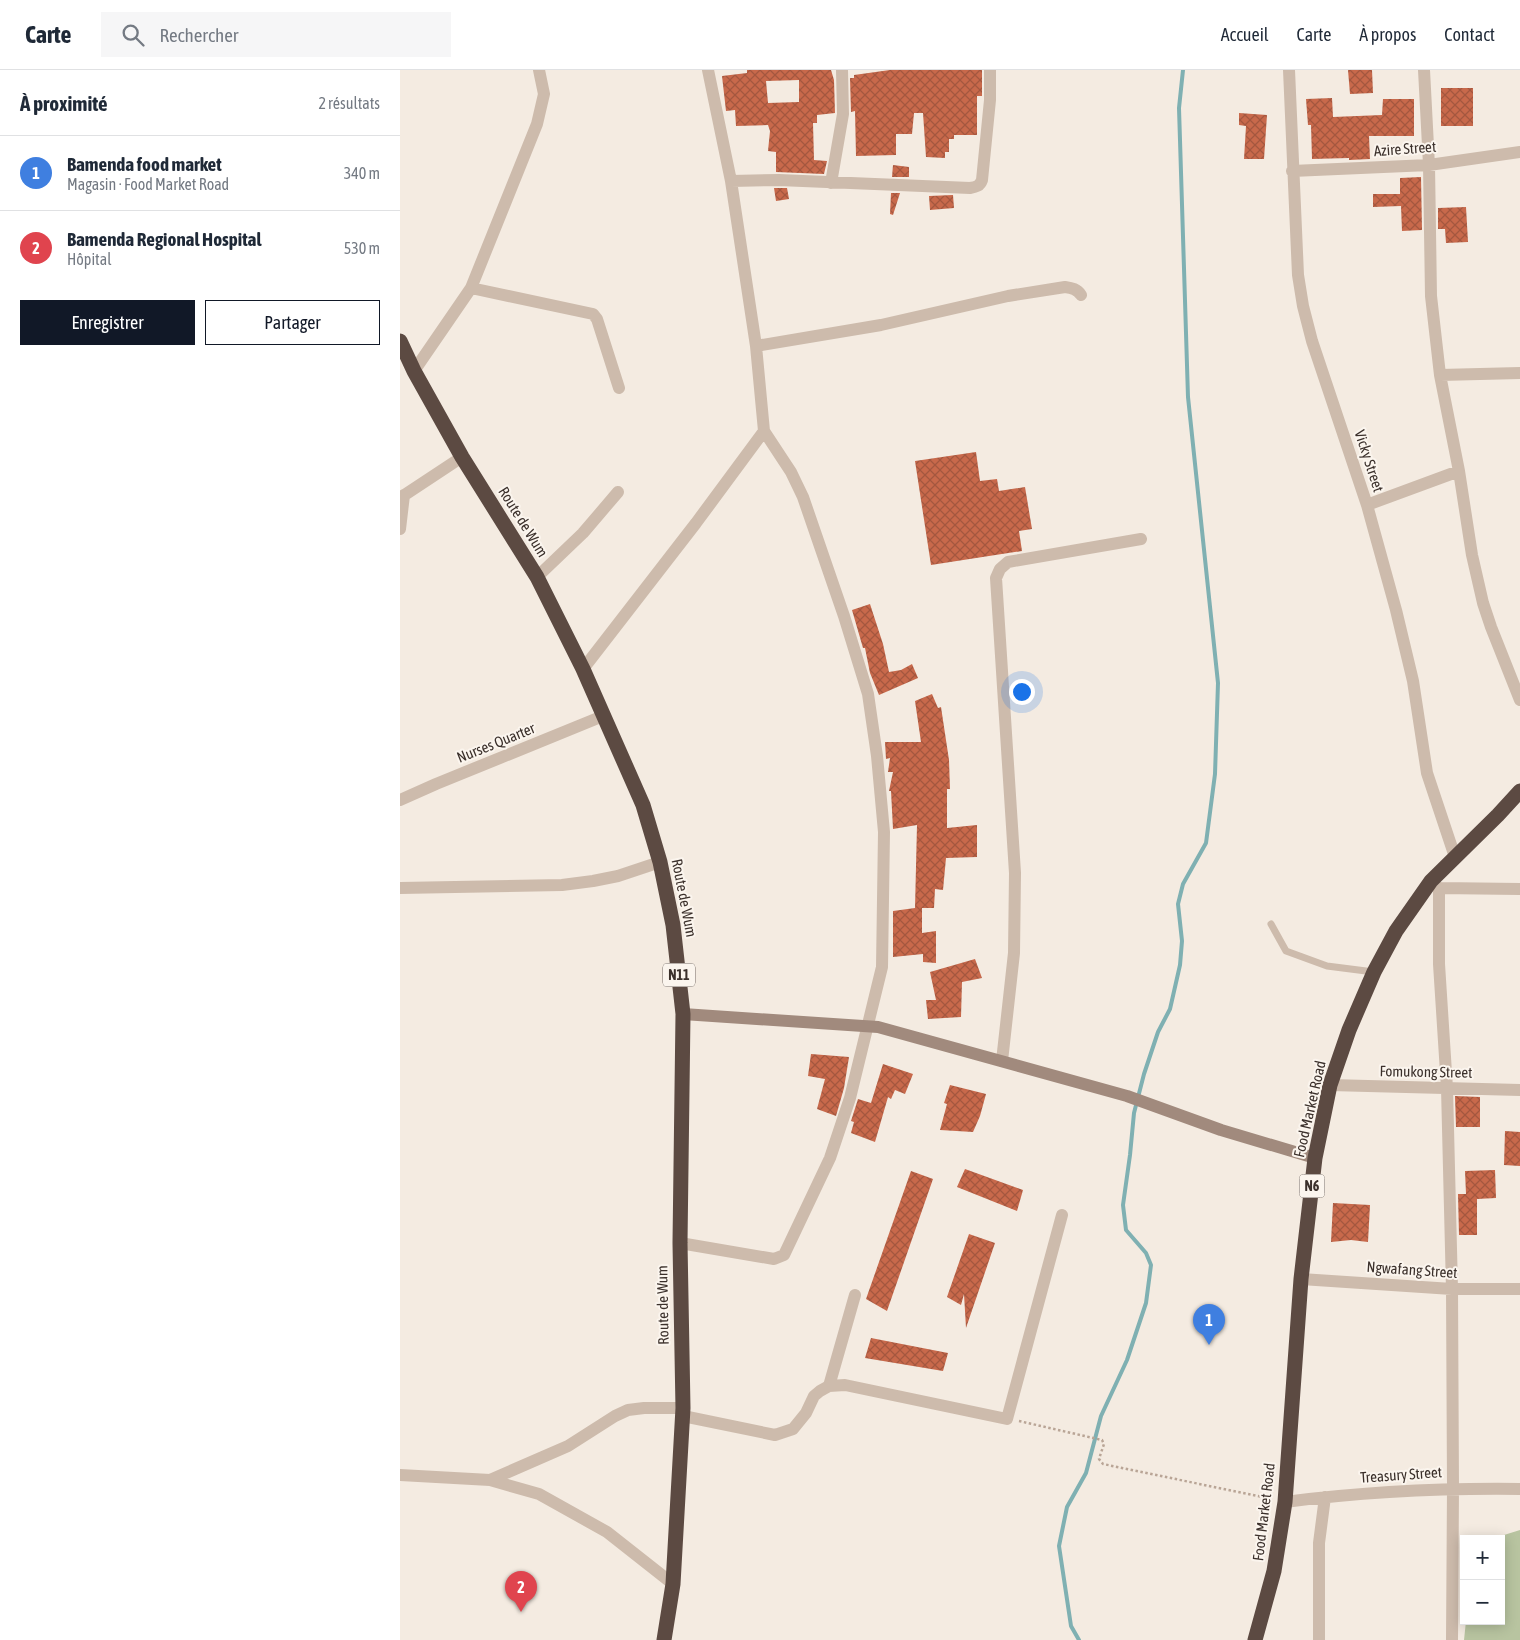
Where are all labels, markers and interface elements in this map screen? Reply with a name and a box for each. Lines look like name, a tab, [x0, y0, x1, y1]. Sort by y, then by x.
search box	[101, 12, 451, 57]
text: Carte	[25, 21, 71, 48]
icon: search	[119, 21, 147, 49]
text: Rechercher	[159, 24, 238, 46]
text: Accueil	[1221, 24, 1269, 45]
text: Carte	[1297, 24, 1331, 45]
text: À propos	[1359, 24, 1416, 45]
text: Contact	[1444, 24, 1495, 45]
text: À proximité	[20, 91, 108, 115]
text: 2 résultats	[318, 94, 380, 112]
street label: Azire Street	[1373, 138, 1437, 159]
text: Bamenda food market	[67, 153, 222, 175]
text: 1	[32, 164, 40, 182]
text: 340 m	[344, 164, 380, 182]
text: Magasin · Food Market Road	[67, 175, 229, 193]
text: Bamenda Regional Hospital	[67, 228, 262, 250]
text: 2	[32, 239, 40, 257]
text: 530 m	[344, 239, 380, 257]
text: Hôpital	[67, 250, 111, 268]
button: Enregistrer	[20, 300, 195, 345]
button: Partager	[205, 300, 380, 345]
street label: Vicky Street	[1351, 428, 1387, 494]
street label: Route de Wum	[495, 484, 552, 560]
your location	[1009, 679, 1035, 705]
street label: Nurses Quarter	[454, 719, 538, 766]
street label: Route de Wum	[669, 857, 700, 939]
road number: N11	[663, 964, 695, 986]
street label: Food Market Road	[1290, 1059, 1329, 1159]
street label: Fomukong Street	[1379, 1062, 1473, 1081]
road number: N6	[1300, 1174, 1324, 1198]
street label: Ngwafang Street	[1366, 1258, 1458, 1281]
street label: Route de Wum	[653, 1265, 672, 1345]
pin: 1	[1193, 1304, 1225, 1345]
street label: Food Market Road	[1249, 1462, 1278, 1562]
street label: Treasury Street	[1359, 1463, 1442, 1486]
map controls	[1460, 1535, 1505, 1625]
button: +	[1460, 1535, 1505, 1580]
pin: 2	[505, 1571, 537, 1612]
button: −	[1460, 1580, 1505, 1625]

